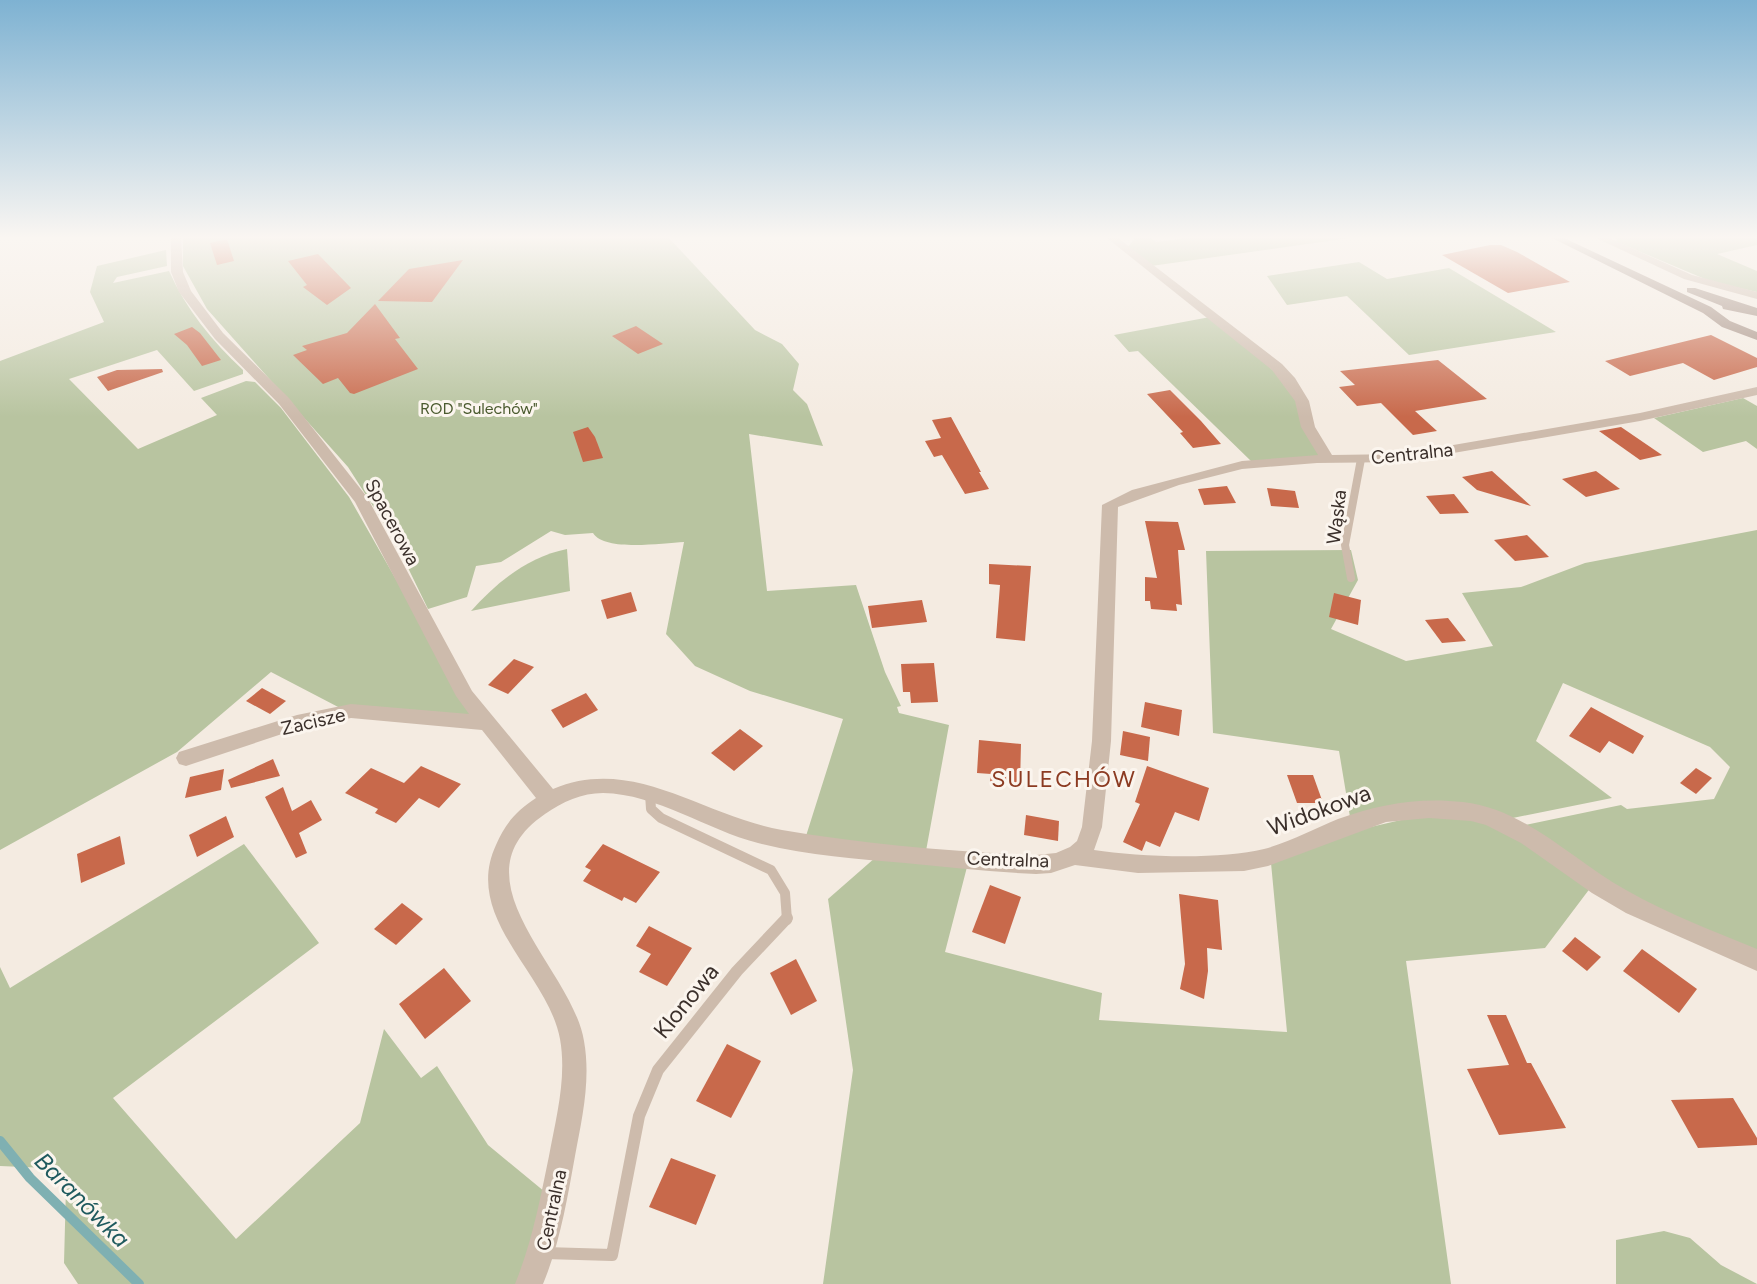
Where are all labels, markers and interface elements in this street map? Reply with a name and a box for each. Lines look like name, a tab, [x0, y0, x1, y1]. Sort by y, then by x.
park label: ROD "Sulechów"	[420, 399, 538, 418]
street label: Centralna	[1370, 438, 1454, 469]
street label: Spacerowa	[360, 475, 425, 569]
street label: Wąska	[1322, 489, 1351, 546]
street label: Zacisze	[279, 703, 347, 740]
district label: SULECHÓW	[991, 765, 1137, 793]
street label: Widokowa	[1264, 778, 1374, 842]
street label: Centralna	[966, 847, 1050, 872]
street label: Klonowa	[647, 958, 725, 1044]
water label: Baranówka	[29, 1146, 136, 1253]
street label: Centralna	[532, 1167, 571, 1253]

